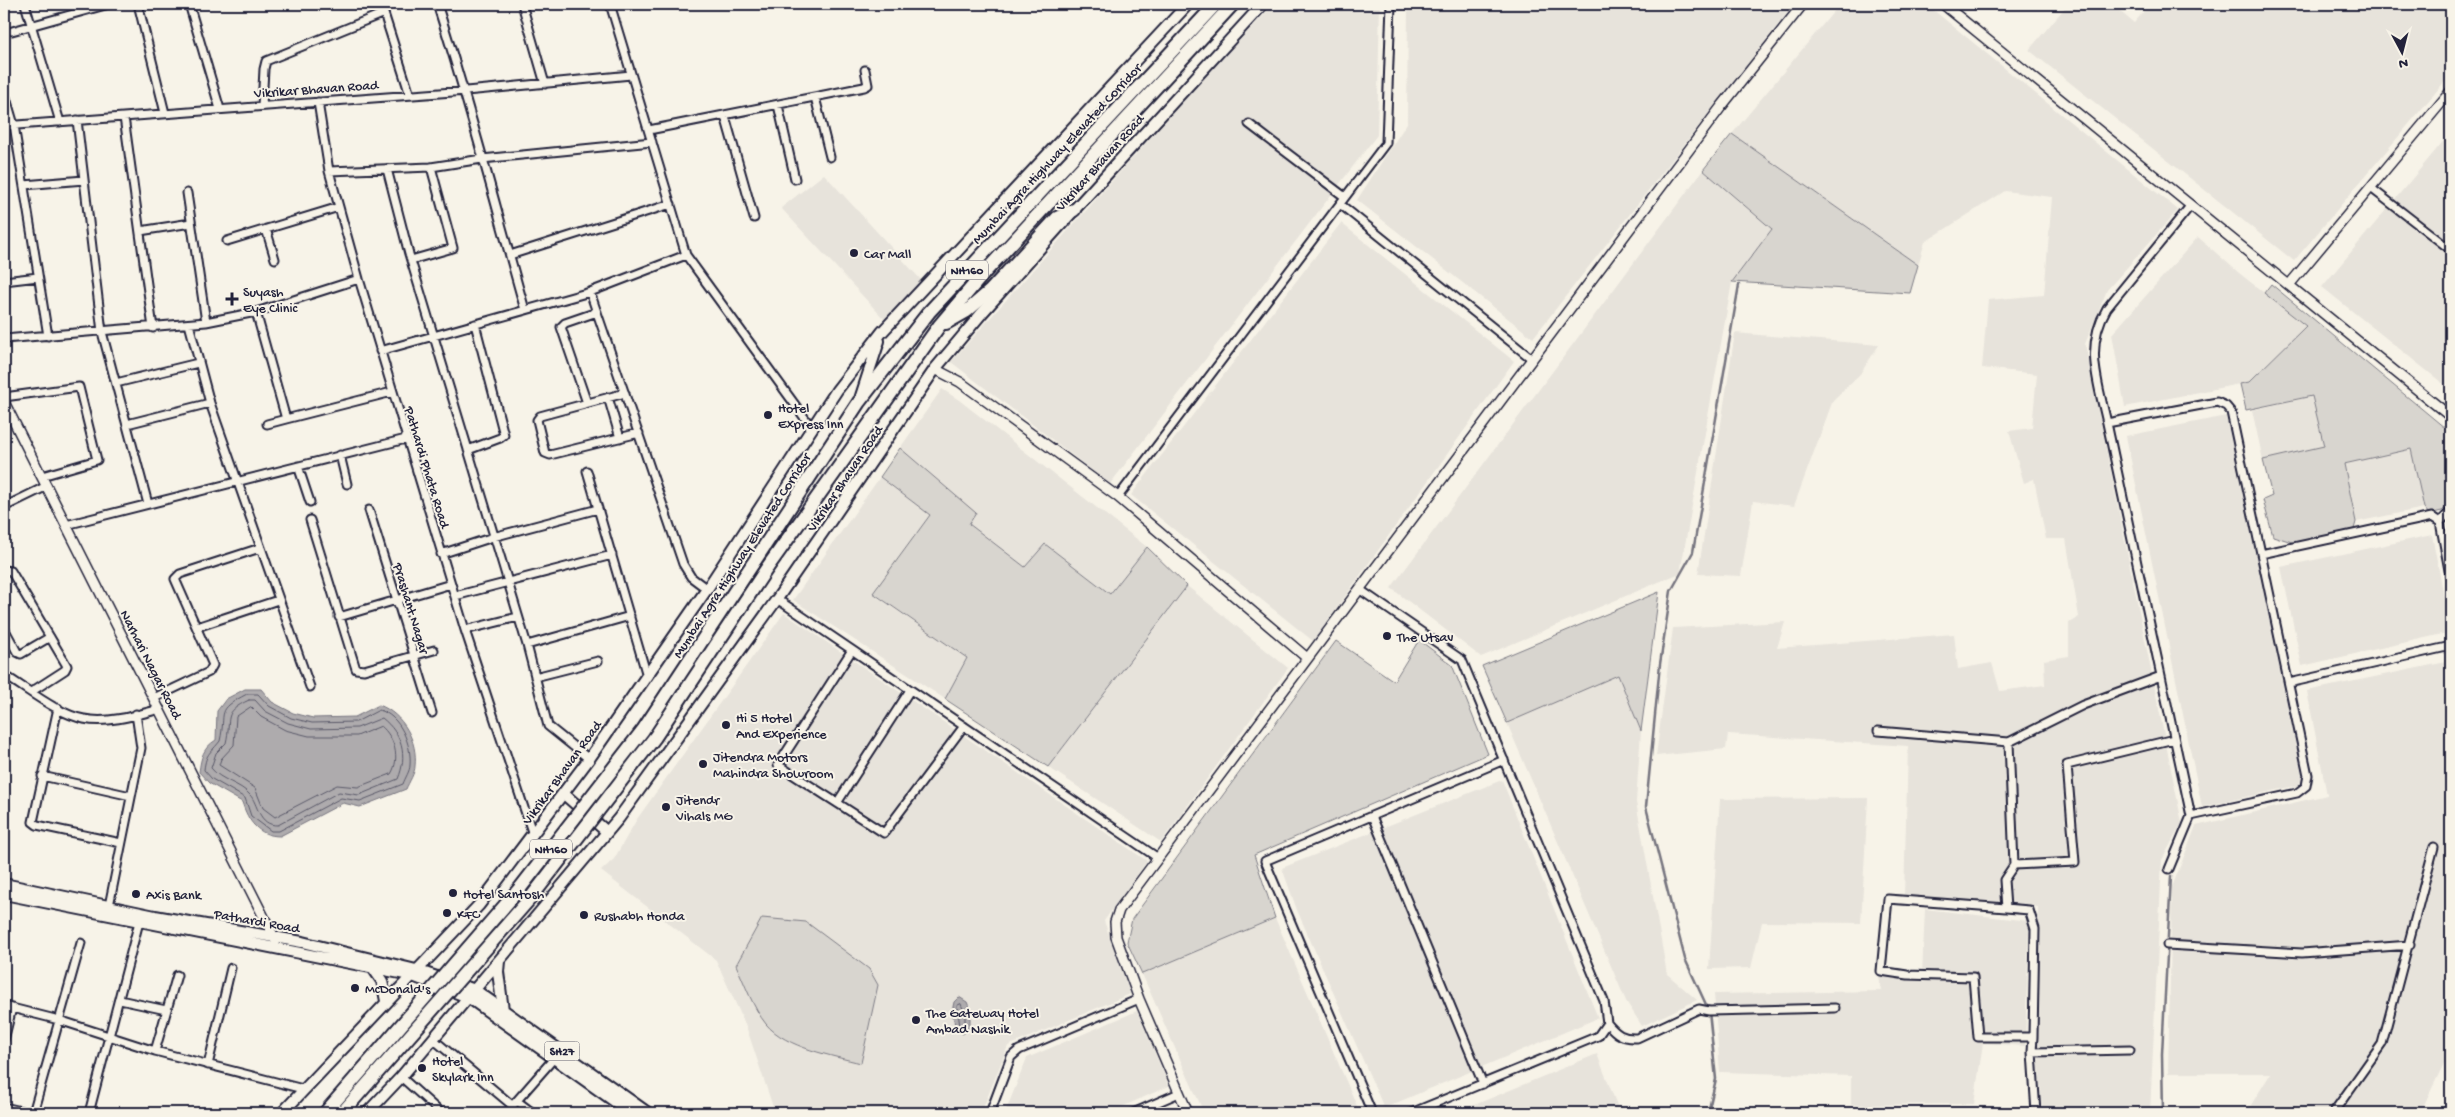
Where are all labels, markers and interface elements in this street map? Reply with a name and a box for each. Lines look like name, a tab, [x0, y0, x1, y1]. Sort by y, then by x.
north arrow	[2378, 28, 2428, 78]
text: N	[2398, 53, 2409, 71]
street label: Mumbai Agra Highway Elevated Corridor	[969, 60, 1147, 249]
street label: Vikrikar Bhavan Road	[253, 78, 381, 103]
street label: Vikrikar Bhavan Road	[1052, 110, 1150, 216]
marker: Car Mall	[848, 247, 860, 259]
place label: Car Mall	[864, 247, 911, 264]
road number: NH160	[946, 260, 988, 280]
place label: Suyash Eye Clinic	[243, 285, 299, 318]
marker: Suyash Eye Clinic	[225, 292, 239, 306]
place label: Hotel Express Inn	[778, 401, 844, 434]
street label: Pathardi Phata Road	[399, 404, 453, 532]
marker: Hotel Express Inn	[762, 409, 774, 421]
street label: Vikrikar Bhavan Road	[804, 422, 889, 536]
street label: Mumbai Agra Highway Elevated Corridor	[670, 450, 816, 662]
street label: Prashant Nagar	[387, 560, 432, 657]
street label: Narhari Nagar Road	[115, 608, 185, 724]
marker: The Utsav	[1381, 630, 1393, 642]
place label: The Utsav	[1396, 630, 1453, 647]
place label: Hi 5 Hotel And Experience	[736, 711, 827, 744]
street label: Vikrikar Bhavan Road	[519, 717, 607, 830]
marker: Hi 5 Hotel And Experience	[720, 719, 732, 731]
place label: Jitendra Motors Mahindra Showroom	[713, 750, 834, 783]
marker: Jitendra Motors Mahindra Showroom	[697, 758, 709, 770]
place label: Jitendr Vihals MG	[675, 793, 733, 826]
marker: Jitendr Vihals MG	[660, 801, 672, 813]
road number: NH160	[530, 840, 572, 859]
marker: Hotel Santosh	[447, 887, 459, 899]
place label: Hotel Santosh	[463, 887, 545, 904]
marker: Axis Bank	[130, 888, 142, 900]
place label: Axis Bank	[146, 888, 203, 905]
street label: Pathardi Road	[211, 906, 302, 939]
marker: KFC	[441, 907, 453, 919]
place label: KFC	[457, 907, 481, 924]
marker: Rushabh Honda	[578, 909, 590, 921]
place label: Rushabh Honda	[594, 909, 686, 926]
marker: McDonald's	[349, 982, 361, 994]
place label: McDonald's	[365, 982, 431, 999]
place label: The Gateway Hotel Ambad Nashik	[925, 1006, 1039, 1039]
marker: The Gateway Hotel Ambad Nashik	[910, 1014, 922, 1026]
road number: SH27	[544, 1042, 580, 1060]
place label: Hotel Skylark Inn	[432, 1054, 494, 1087]
marker: Hotel Skylark Inn	[416, 1062, 428, 1074]

